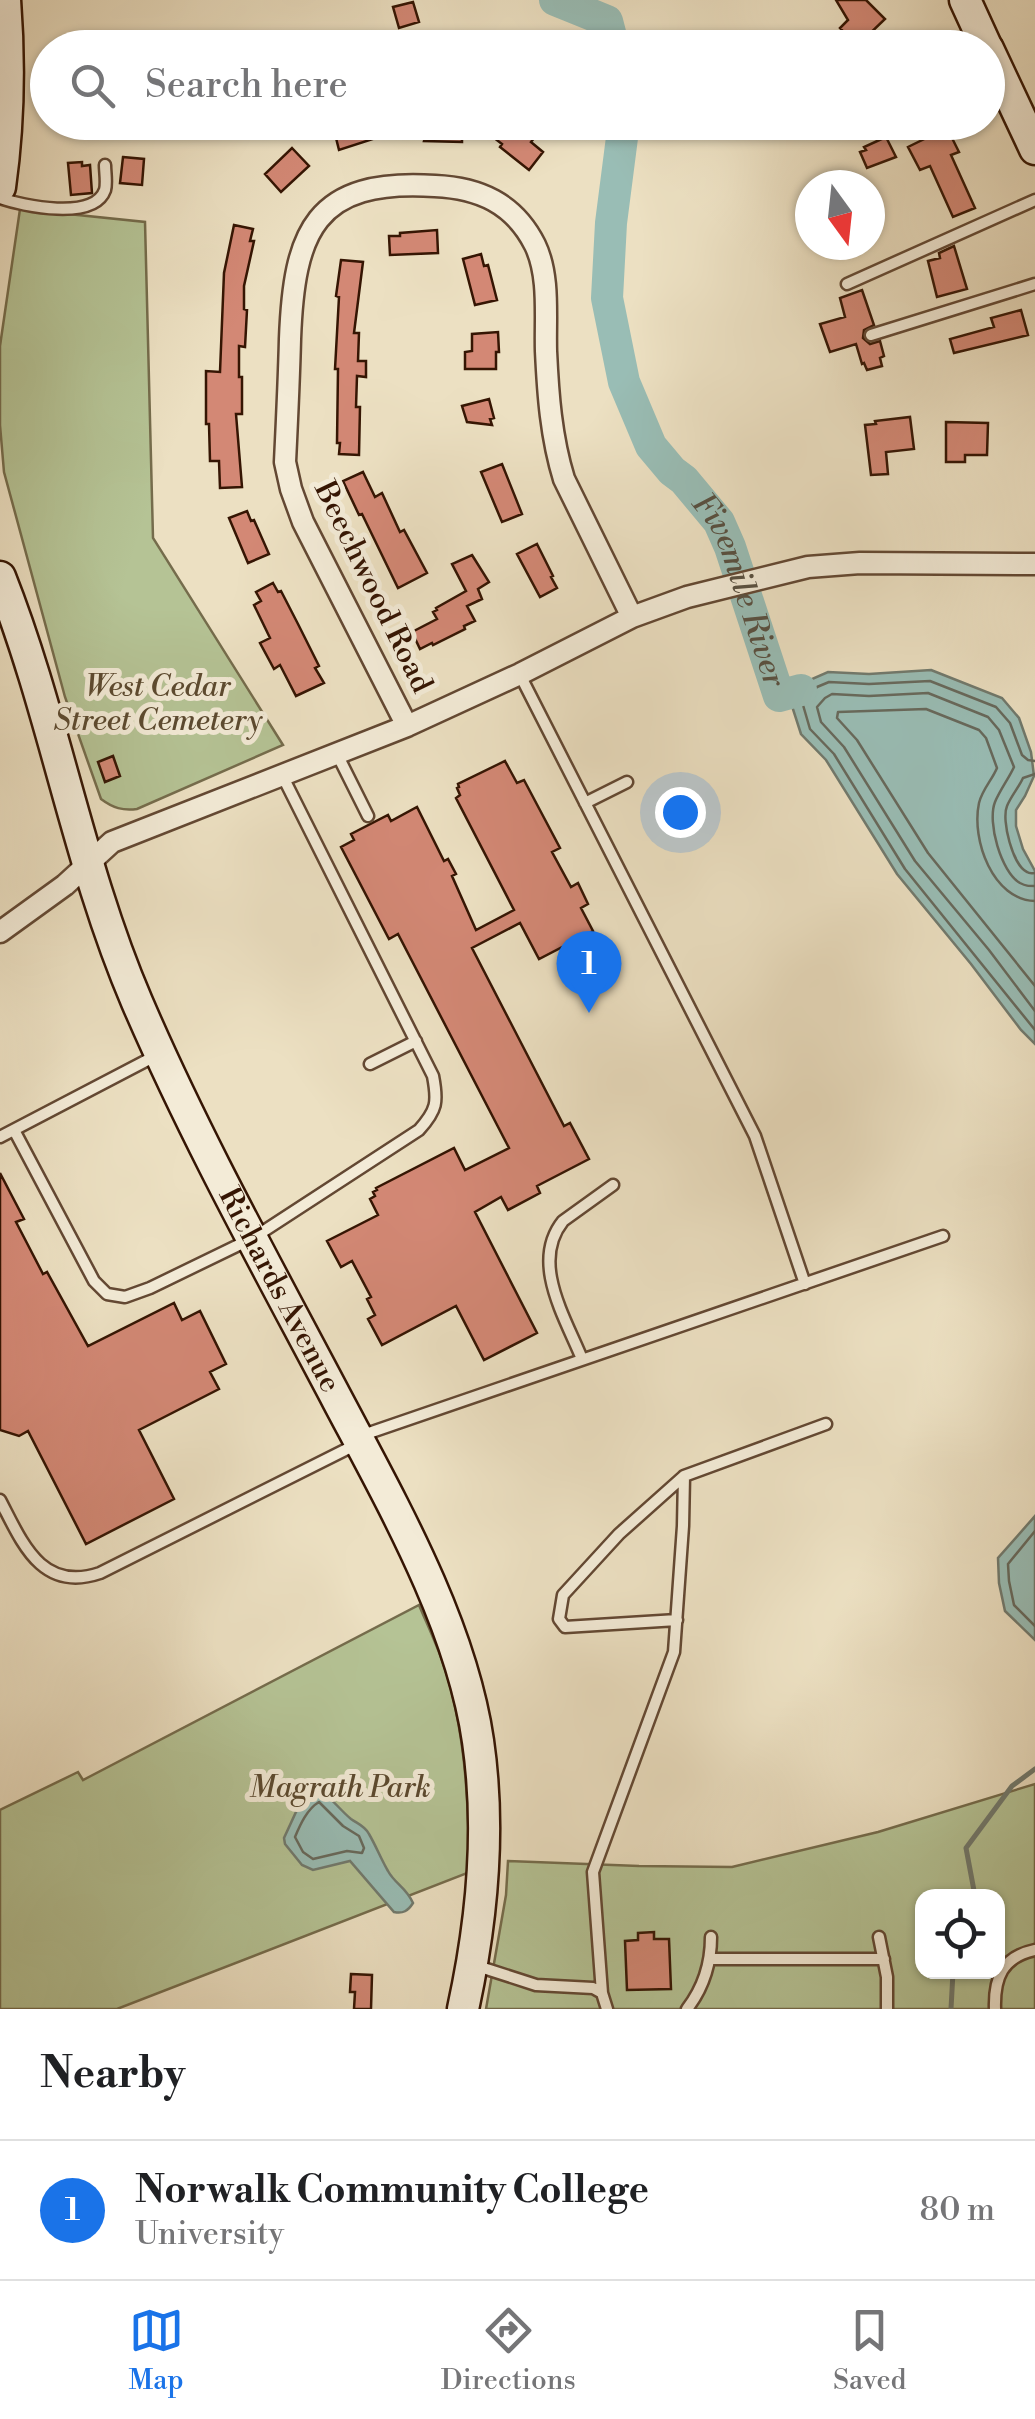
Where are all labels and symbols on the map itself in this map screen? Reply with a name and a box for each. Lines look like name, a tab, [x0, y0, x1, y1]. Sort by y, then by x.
north arrow	[795, 170, 885, 260]
street label: Beechwood Road	[305, 474, 441, 699]
water label: Fivemile River	[683, 484, 795, 693]
park label: West Cedar Street Cemetery	[54, 668, 264, 740]
your location	[655, 787, 706, 838]
pin: 1	[556, 930, 622, 1013]
street label: Richards Avenue	[210, 1181, 349, 1399]
park label: Magrath Park	[249, 1769, 431, 1807]

